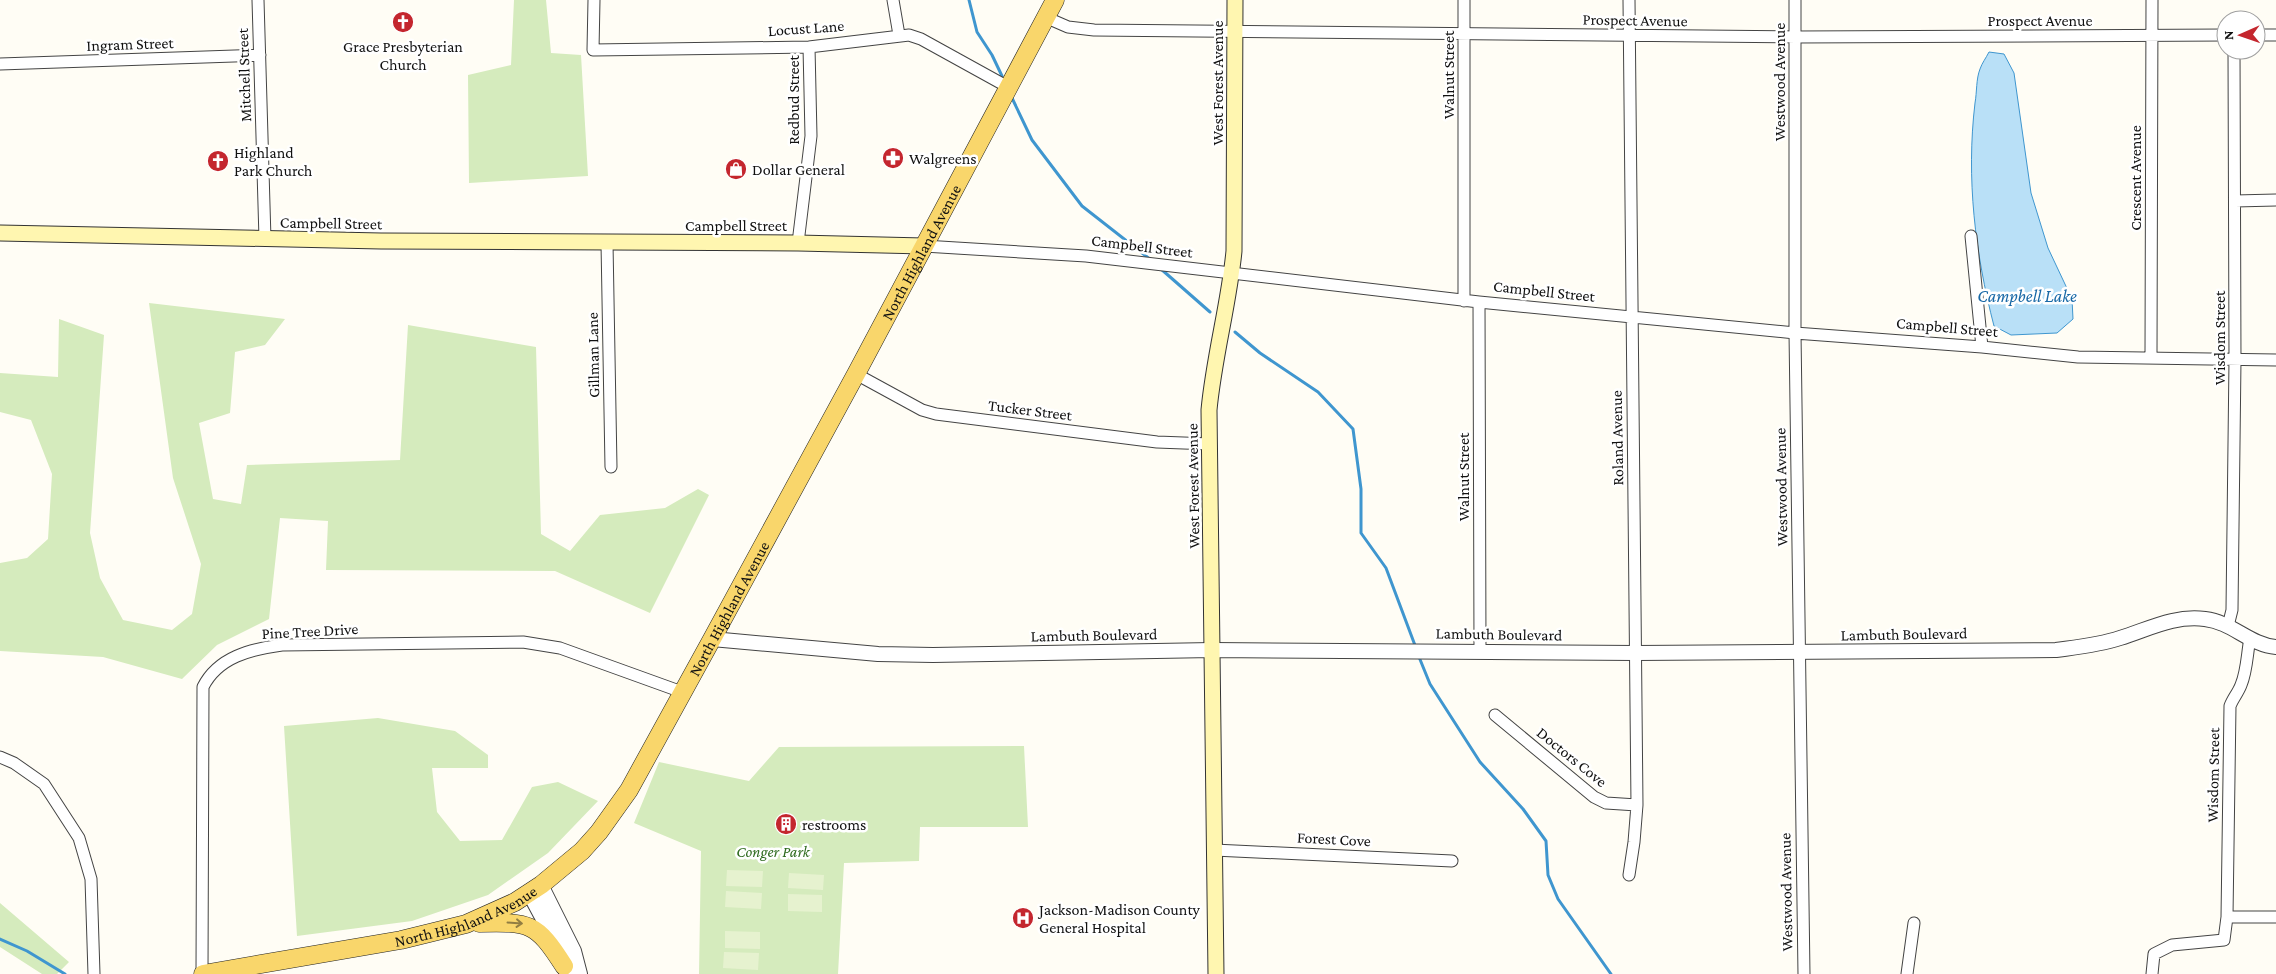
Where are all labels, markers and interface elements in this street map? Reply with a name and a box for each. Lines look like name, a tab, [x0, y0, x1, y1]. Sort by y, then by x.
church icon: Grace Presbyterian Church	[391, 10, 415, 34]
north arrow	[2216, 10, 2266, 60]
street label: Prospect Avenue	[1582, 11, 1688, 30]
street label: Prospect Avenue	[1987, 12, 2093, 30]
street label: Locust Lane	[767, 17, 845, 39]
street label: West Forest Avenue	[1209, 20, 1226, 146]
street label: Westwood Avenue	[1771, 23, 1788, 141]
street label: Mitchell Street	[234, 27, 254, 122]
street label: Walnut Street	[1440, 30, 1457, 119]
text: N	[2220, 30, 2236, 41]
street label: Ingram Street	[86, 34, 175, 55]
place label: Grace Presbyterian Church	[343, 38, 463, 73]
street label: Redbud Street	[785, 54, 802, 145]
street label: Crescent Avenue	[2127, 125, 2144, 231]
place label: Highland Park Church	[234, 144, 313, 179]
pharmacy icon: Walgreens	[881, 146, 905, 170]
church icon: Highland Park Church	[206, 149, 230, 173]
place label: Walgreens	[909, 150, 977, 168]
shop icon: Dollar General	[724, 157, 748, 181]
place label: Dollar General	[752, 161, 845, 178]
street label: North Highland Avenue	[878, 182, 964, 323]
street label: Campbell Street	[280, 214, 383, 233]
street label: Campbell Street	[685, 217, 788, 235]
street label: Campbell Street	[1090, 231, 1194, 262]
street label: Campbell Street	[1492, 277, 1596, 306]
water label: Campbell Lake	[1977, 286, 2077, 306]
street label: Wisdom Street	[2211, 290, 2228, 385]
street label: Gillman Lane	[584, 312, 602, 398]
street label: Campbell Street	[1895, 314, 1999, 341]
street label: Roland Avenue	[1608, 390, 1626, 486]
street label: Tucker Street	[987, 396, 1074, 424]
street label: West Forest Avenue	[1183, 423, 1203, 549]
street label: Westwood Avenue	[1771, 428, 1791, 546]
street label: Walnut Street	[1455, 432, 1472, 521]
street label: North Highland Avenue	[685, 538, 772, 679]
street label: Pine Tree Drive	[261, 620, 359, 642]
street label: Lambuth Boulevard	[1436, 624, 1563, 644]
street label: Lambuth Boulevard	[1841, 624, 1968, 644]
street label: Lambuth Boulevard	[1031, 625, 1158, 645]
street label: Doctors Cove	[1534, 724, 1610, 790]
street label: Wisdom Street	[2204, 727, 2222, 822]
building icon: restrooms	[774, 812, 798, 836]
place label: restrooms	[802, 816, 866, 833]
street label: Forest Cove	[1297, 829, 1371, 849]
street label: Westwood Avenue	[1776, 833, 1796, 951]
park label: Conger Park	[736, 843, 811, 861]
street label: North Highland Avenue	[393, 882, 540, 949]
place label: Jackson-Madison County General Hospital	[1037, 901, 1201, 937]
hospital icon: Jackson-Madison County General Hospital	[1011, 906, 1035, 930]
one-way arrow	[506, 919, 522, 928]

